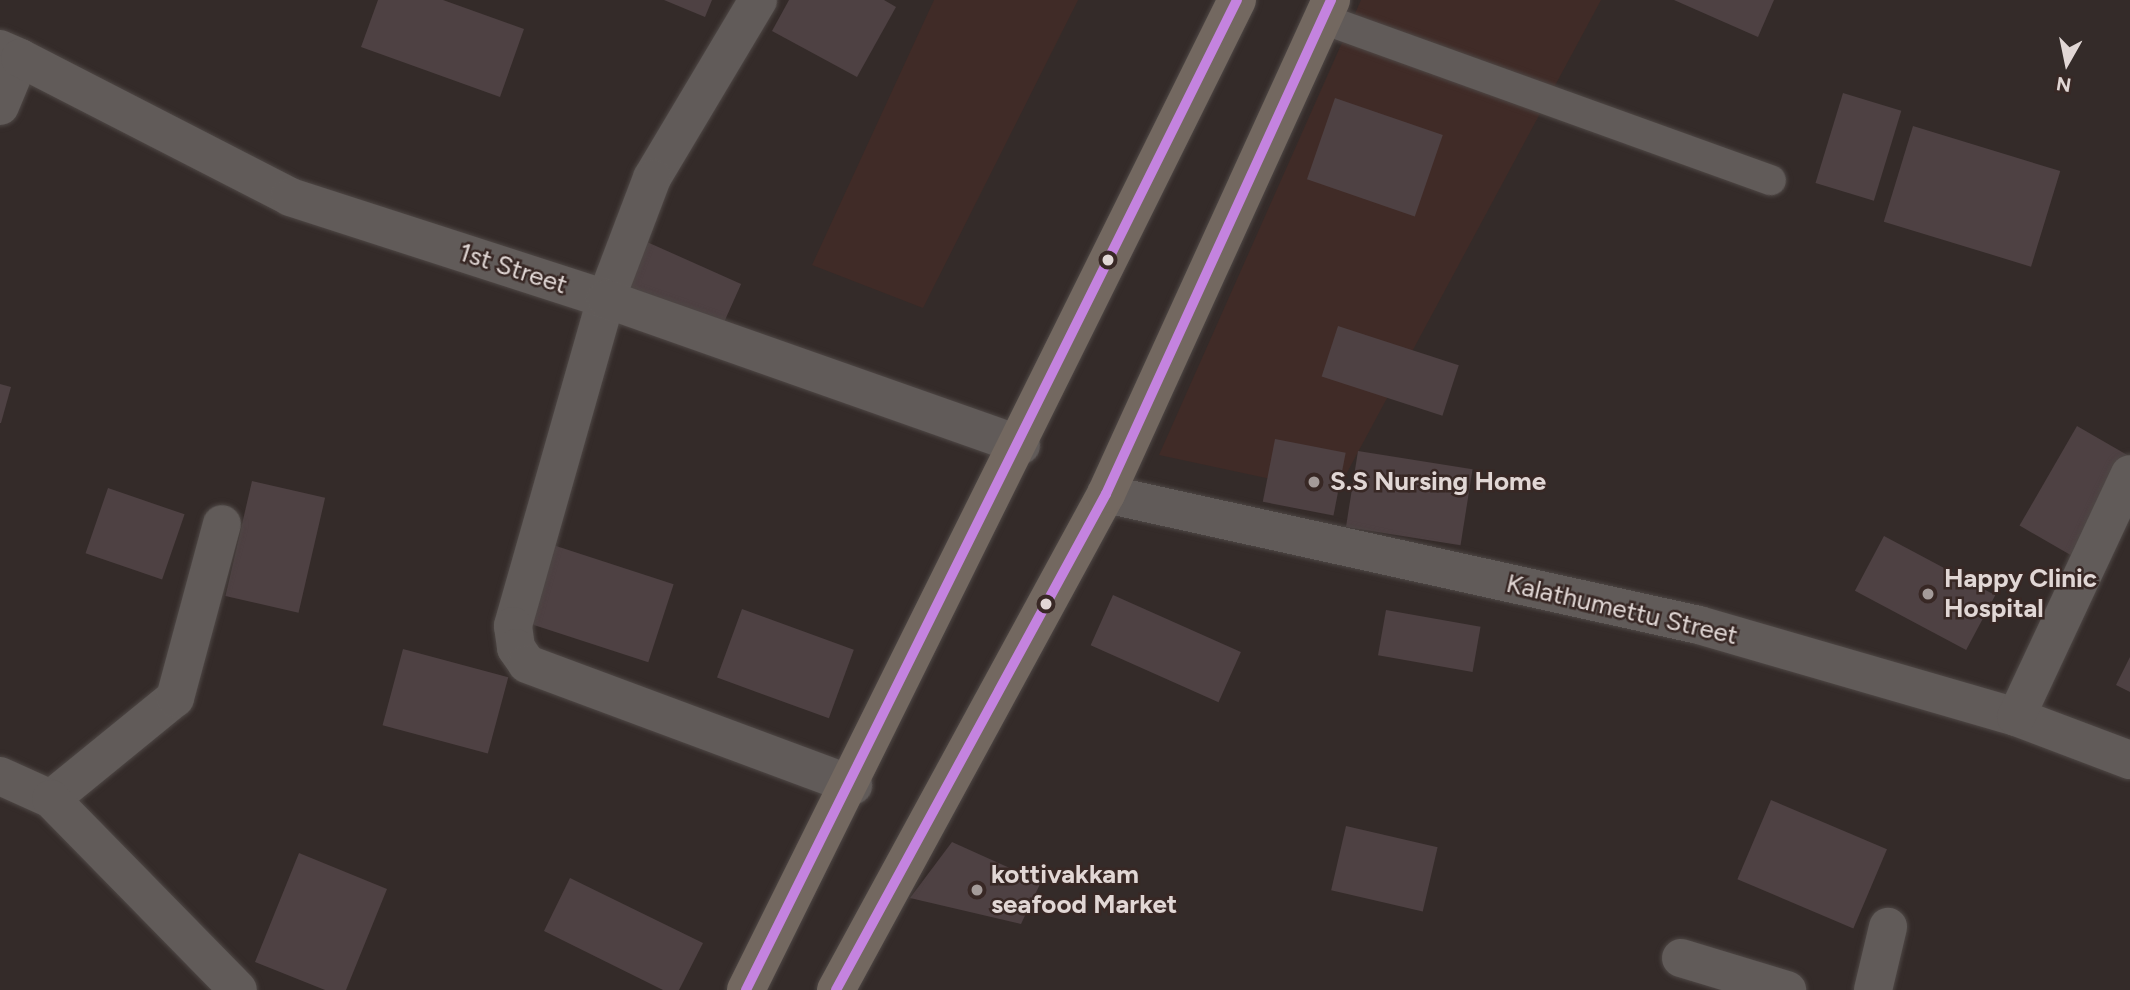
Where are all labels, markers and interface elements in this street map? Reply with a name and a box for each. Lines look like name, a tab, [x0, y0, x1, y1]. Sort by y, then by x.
north arrow	[2032, 28, 2102, 98]
text: N	[2055, 72, 2073, 97]
street label: 1st Street	[455, 237, 571, 301]
unlabelled marker	[1101, 253, 1115, 267]
place label: S.S Nursing Home	[1330, 466, 1546, 498]
marker: S.S Nursing Home	[1304, 472, 1324, 492]
place label: Happy Clinic Hospital	[1944, 563, 2097, 624]
street label: Kalathumettu Street	[1503, 568, 1741, 652]
marker: Happy Clinic Hospital	[1918, 584, 1938, 604]
unlabelled marker	[1039, 597, 1053, 611]
place label: kottivakkam seafood Market	[991, 859, 1177, 920]
marker: kottivakkam seafood Market	[969, 882, 985, 898]

